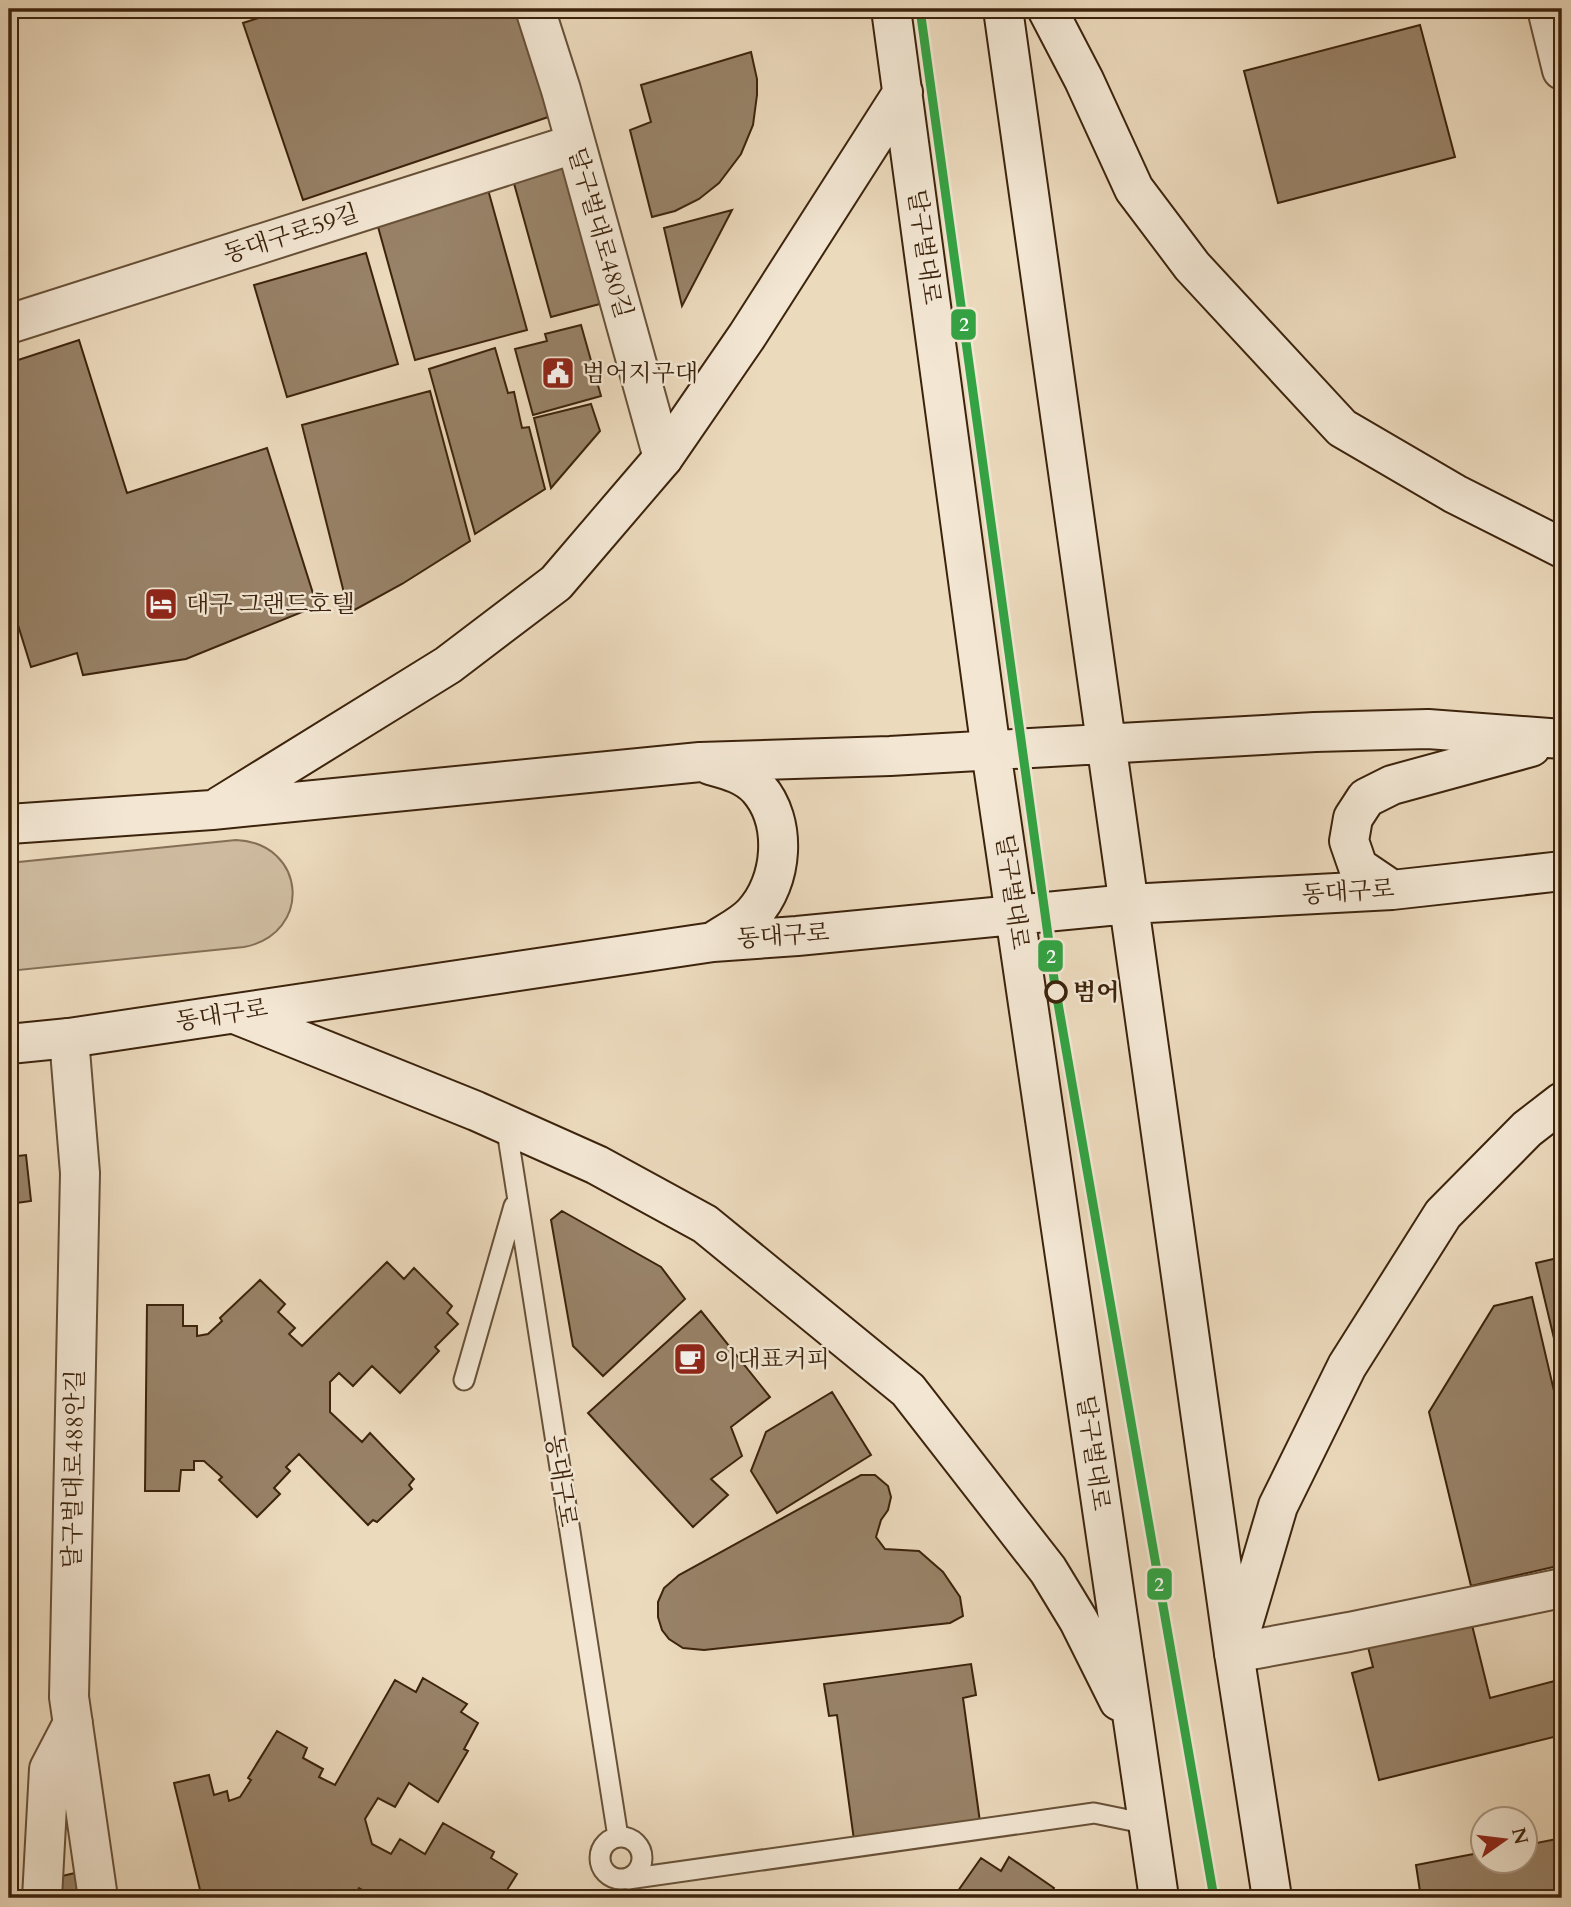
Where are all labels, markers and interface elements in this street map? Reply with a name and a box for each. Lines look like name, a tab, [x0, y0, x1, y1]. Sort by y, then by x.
street label: 달구벌대로480길	[560, 144, 640, 322]
street label: 달구벌대로	[900, 187, 948, 307]
street label: 동대구로59길	[219, 197, 363, 271]
line badge: 2	[950, 308, 977, 341]
text: 2	[959, 312, 969, 338]
public building icon: 범어지구대	[539, 354, 577, 392]
place label: 범어지구대	[582, 357, 698, 390]
hotel icon: 대구 그랜드호텔	[142, 585, 180, 623]
place label: 대구 그랜드호텔	[186, 588, 355, 621]
street label: 달구벌대로	[988, 832, 1036, 952]
street label: 동대구로	[1301, 872, 1395, 912]
street label: 동대구로	[736, 916, 830, 956]
line badge: 2	[1037, 939, 1064, 973]
text: 2	[1046, 944, 1056, 970]
place label: 범어	[1073, 976, 1119, 1009]
marker: 범어	[1045, 981, 1067, 1003]
street label: 동대구로	[174, 991, 270, 1039]
cafe icon: 이대표커피	[671, 1340, 709, 1378]
place label: 이대표커피	[714, 1343, 830, 1376]
street label: 달구벌대로488안길	[56, 1369, 92, 1569]
street label: 달구벌대로	[1069, 1393, 1117, 1513]
street label: 동대구로	[537, 1433, 585, 1529]
line badge: 2	[1146, 1567, 1173, 1601]
text: 2	[1154, 1572, 1164, 1598]
north arrow	[1470, 1806, 1540, 1876]
text: N	[1505, 1825, 1534, 1848]

